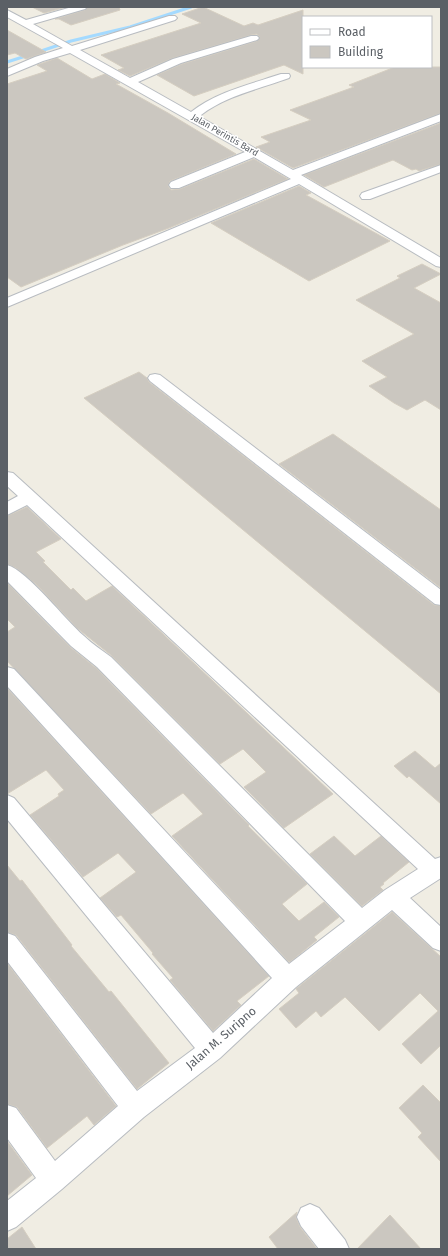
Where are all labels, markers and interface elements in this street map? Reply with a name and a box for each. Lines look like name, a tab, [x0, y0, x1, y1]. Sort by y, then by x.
legend	[302, 16, 432, 68]
text: Road	[338, 25, 366, 39]
text: Building	[338, 45, 384, 59]
street label: Jalan Perintis Bard	[190, 112, 260, 158]
street label: Jalan M. Suripno	[183, 1004, 259, 1072]

